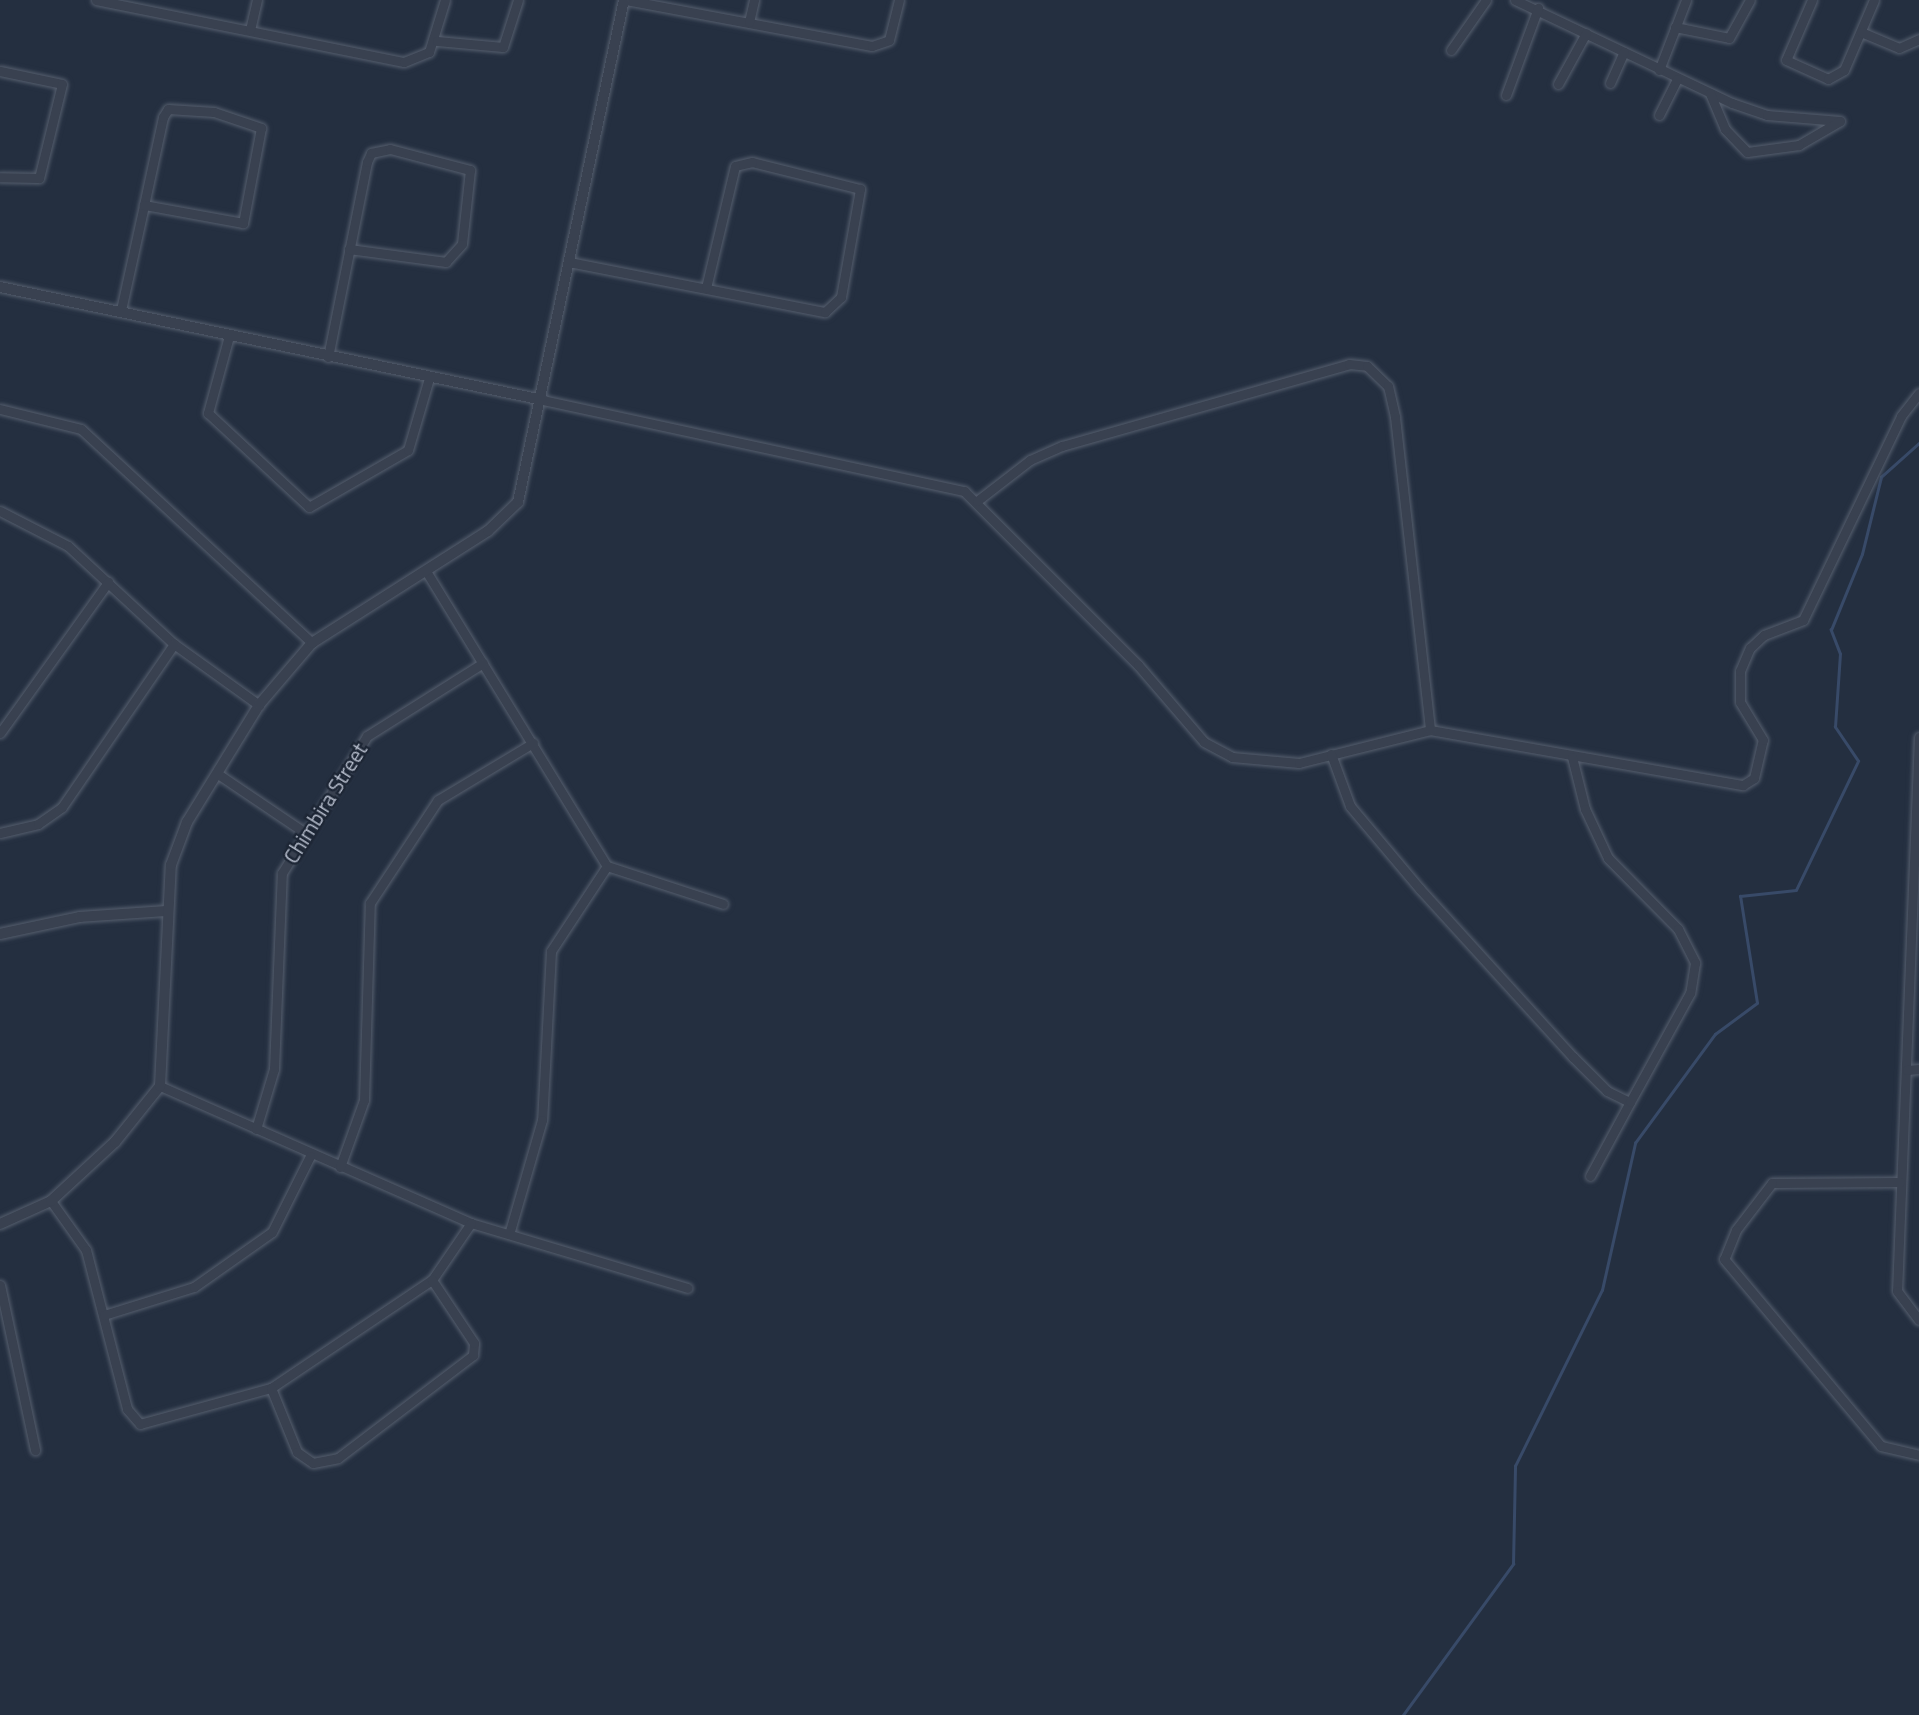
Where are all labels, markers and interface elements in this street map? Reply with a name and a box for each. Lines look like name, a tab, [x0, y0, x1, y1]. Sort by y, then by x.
street label: Chimbira Street	[278, 738, 372, 868]

